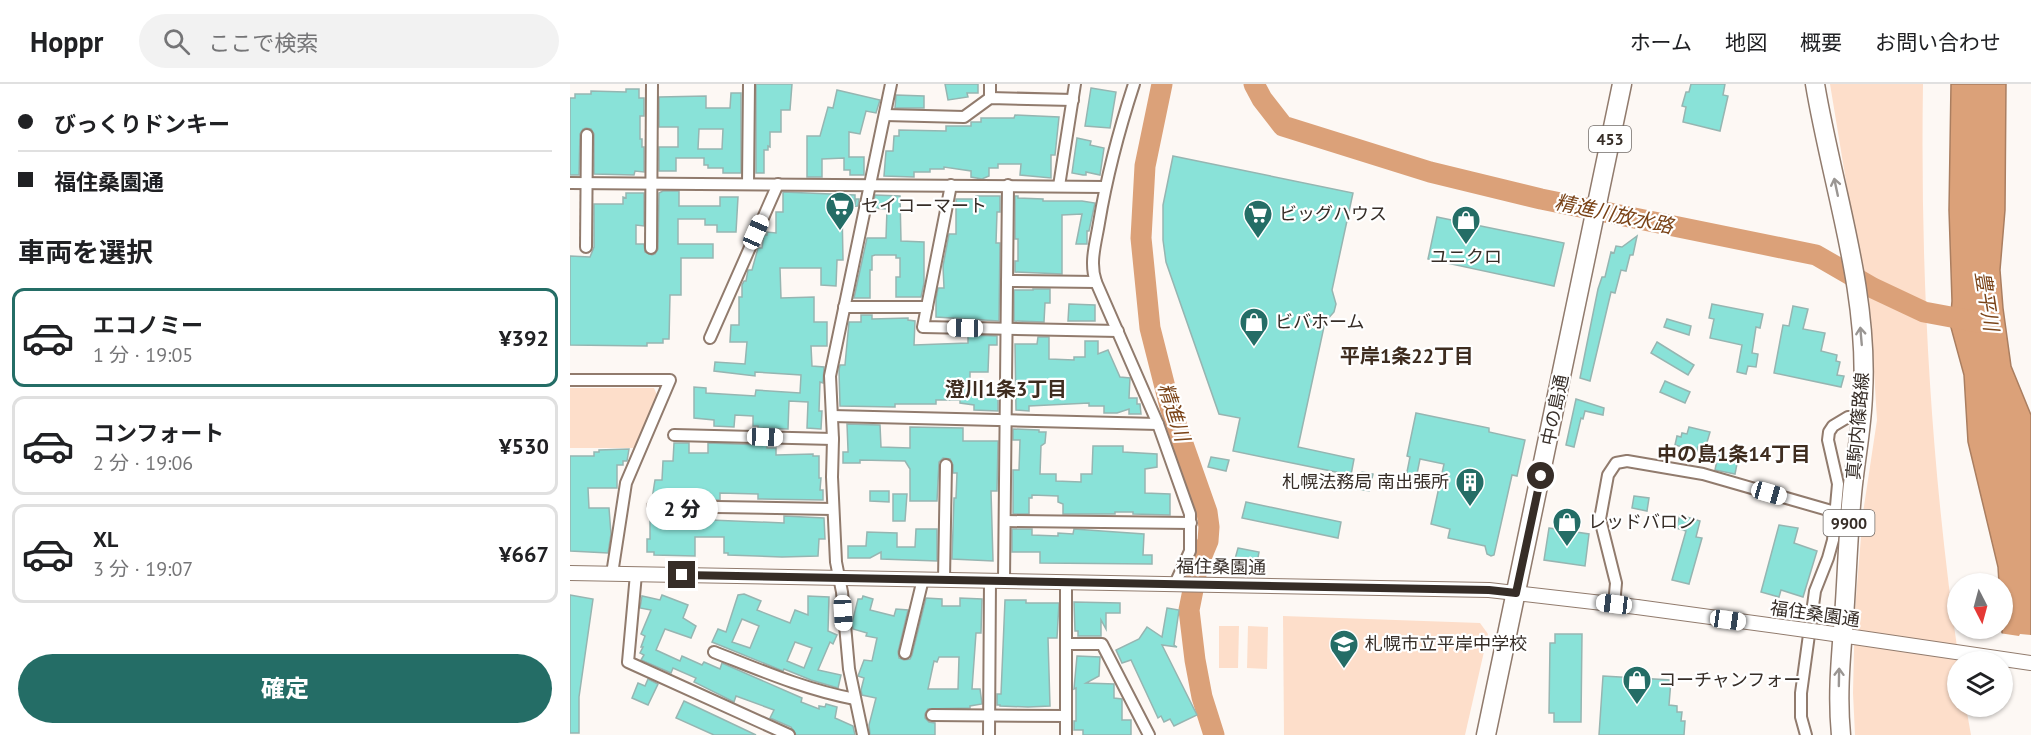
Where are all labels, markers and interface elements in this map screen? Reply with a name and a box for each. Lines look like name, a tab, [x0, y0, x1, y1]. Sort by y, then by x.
search box	[139, 14, 559, 68]
text: Hoppr	[30, 23, 103, 60]
icon: search	[160, 25, 193, 58]
text: ここで検索	[208, 29, 318, 57]
text: ホーム	[1630, 29, 1692, 56]
text: 地図	[1725, 29, 1767, 56]
text: 概要	[1800, 29, 1842, 56]
text: お問い合わせ	[1875, 29, 2001, 56]
text: びっくりドンキー	[54, 110, 230, 138]
road number: 453	[1589, 126, 1631, 152]
text: 福住桑園通	[54, 168, 164, 196]
one-way arrow	[1830, 178, 1841, 198]
water label: 精進川放水路	[1553, 189, 1677, 240]
supermarket icon: セイコーマート	[824, 190, 856, 232]
place label: セイコーマート	[861, 194, 987, 217]
supermarket icon: ビッグハウス	[1242, 198, 1274, 240]
place label: ビッグハウス	[1279, 202, 1387, 225]
shop icon: ユニクロ	[1450, 204, 1482, 246]
car	[740, 212, 772, 252]
text: 車両を選択	[18, 235, 153, 269]
place label: ユニクロ	[1430, 245, 1502, 268]
water label: 豊平川	[1969, 269, 2005, 335]
shop icon: ビバホーム	[1238, 306, 1270, 348]
place label: ビバホーム	[1275, 310, 1364, 333]
icon: car	[21, 311, 75, 365]
text: エコノミー	[93, 311, 203, 339]
car	[947, 319, 983, 337]
text: ¥392	[499, 324, 549, 352]
one-way arrow	[1855, 326, 1866, 346]
text: 1 分 · 19:05	[93, 342, 193, 368]
district label: 平岸1条22丁目	[1340, 343, 1474, 369]
street label: 真駒内篠路線	[1841, 371, 1874, 481]
street label: 中の島通	[1536, 372, 1573, 448]
district label: 澄川1条3丁目	[945, 376, 1067, 402]
water label: 精進川	[1152, 379, 1196, 446]
icon: car	[21, 419, 75, 473]
text: コンフォート	[93, 419, 224, 447]
car	[747, 427, 783, 447]
text: ¥530	[499, 432, 549, 460]
district label: 中の島1条14丁目	[1657, 441, 1811, 467]
text: 2 分 · 19:06	[93, 450, 193, 476]
route start	[1527, 462, 1554, 489]
building icon: 札幌法務局 南出張所	[1454, 466, 1486, 508]
place label: 札幌法務局 南出張所	[1282, 470, 1449, 493]
car	[1749, 479, 1789, 507]
callout: 2 分	[646, 488, 718, 530]
text: 2 分	[664, 496, 700, 522]
shop icon: レッドバロン	[1551, 506, 1583, 548]
place label: レッドバロン	[1588, 510, 1696, 533]
road number: 9900	[1824, 510, 1874, 536]
text: XL	[93, 525, 118, 553]
icon: car	[21, 527, 75, 581]
text: ¥667	[499, 540, 549, 568]
street label: 福住桑園通	[1176, 554, 1266, 579]
text: 3 分 · 19:07	[93, 556, 193, 582]
route end	[668, 561, 695, 588]
north arrow	[1947, 573, 2013, 639]
map controls	[1947, 573, 2013, 717]
car	[1595, 593, 1633, 615]
car	[833, 595, 853, 631]
street label: 福住桑園通	[1769, 596, 1861, 631]
car	[1709, 609, 1747, 631]
school or university icon: 札幌市立平岸中学校	[1328, 628, 1360, 670]
place label: 札幌市立平岸中学校	[1365, 632, 1527, 655]
button: layers	[1947, 651, 2013, 717]
button: 確定	[18, 654, 552, 723]
shop icon: コーチャンフォー	[1621, 664, 1653, 706]
one-way arrow	[1834, 667, 1845, 687]
place label: コーチャンフォー	[1658, 668, 1801, 691]

